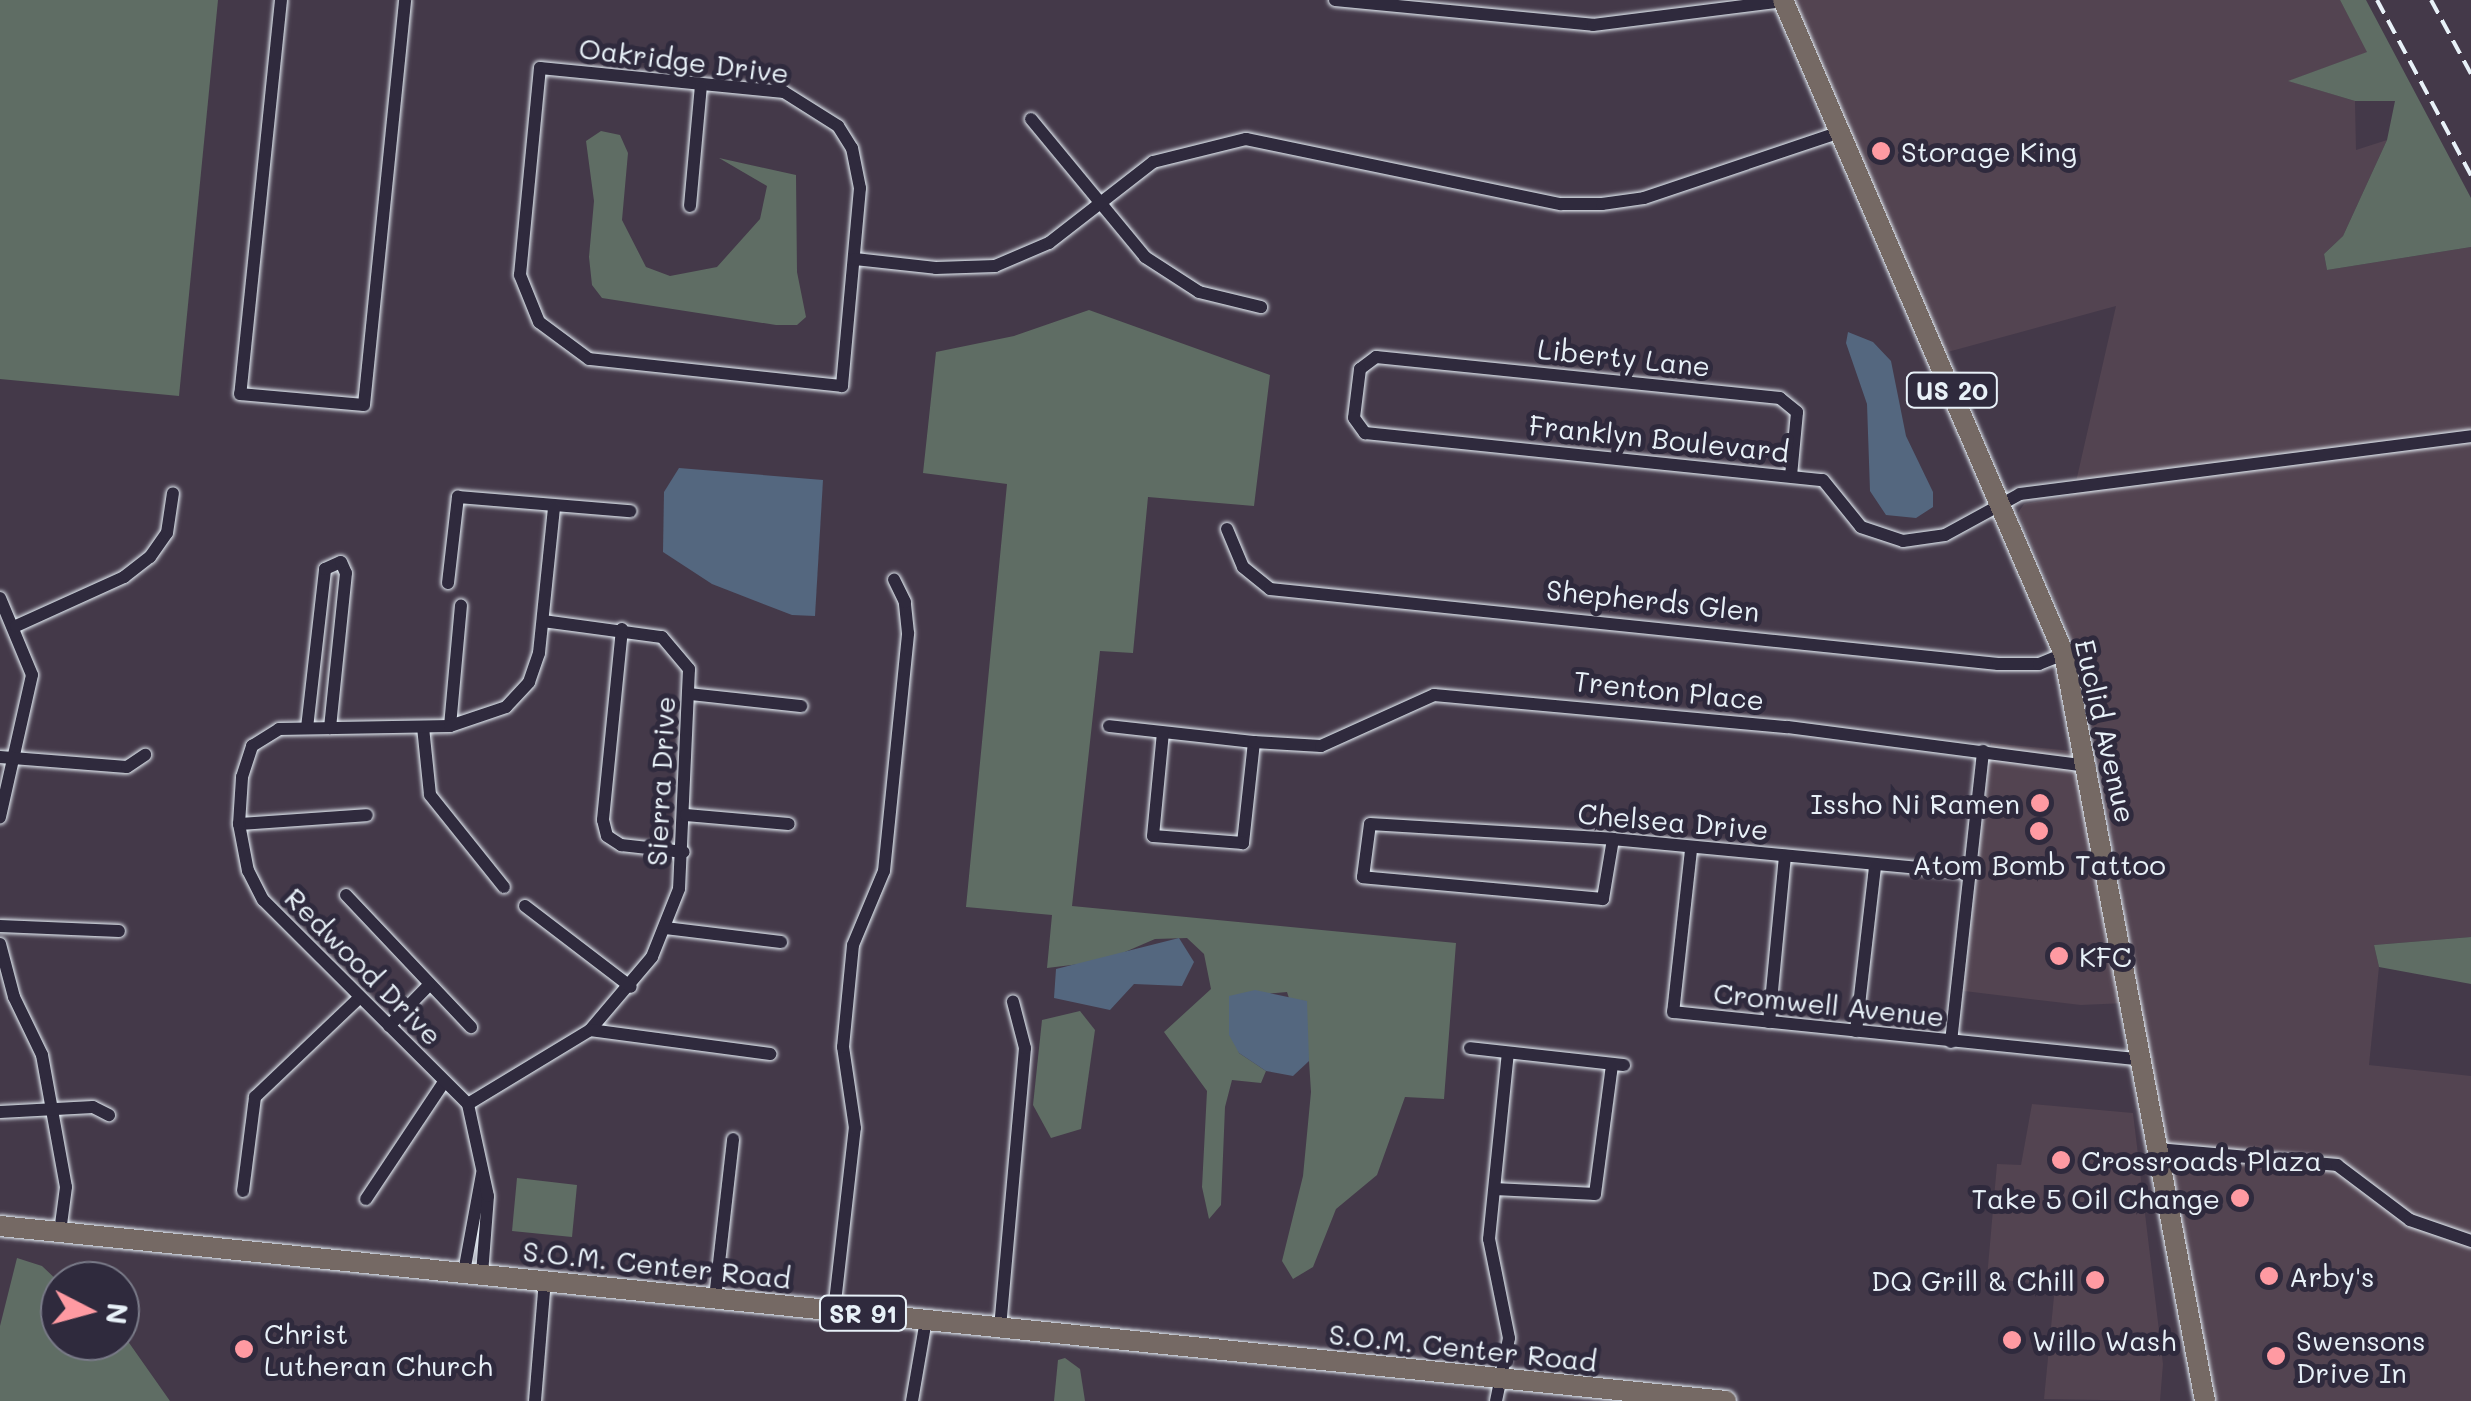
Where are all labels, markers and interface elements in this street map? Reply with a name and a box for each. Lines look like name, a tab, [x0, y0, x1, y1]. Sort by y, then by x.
street label: Oakridge Drive	[577, 30, 791, 90]
place label: Storage King	[1901, 134, 2077, 168]
marker: Storage King	[1870, 140, 1892, 162]
street label: Liberty Lane	[1536, 331, 1712, 383]
road number: US 20	[1904, 370, 2000, 410]
street label: Franklyn Boulevard	[1527, 408, 1791, 468]
street label: Shepherds Glen	[1545, 572, 1761, 628]
street label: Euclid Avenue	[2069, 636, 2143, 826]
street label: Trenton Place	[1572, 663, 1766, 717]
street label: Sierra Drive	[639, 695, 681, 867]
place label: Issho Ni Ramen	[1810, 786, 2020, 820]
marker: Issho Ni Ramen	[2029, 792, 2051, 814]
street label: Chelsea Drive	[1576, 796, 1770, 846]
marker: Atom Bomb Tattoo	[2028, 820, 2050, 842]
place label: Atom Bomb Tattoo	[1912, 847, 2166, 881]
street label: Redwood Drive	[278, 880, 450, 1052]
place label: KFC	[2079, 939, 2132, 973]
marker: KFC	[2048, 945, 2070, 967]
street label: Cromwell Avenue	[1712, 975, 1946, 1033]
place label: Crossroads Plaza	[2081, 1143, 2322, 1177]
marker: Crossroads Plaza	[2050, 1149, 2072, 1171]
place label: Take 5 Oil Change	[1971, 1181, 2220, 1215]
marker: Take 5 Oil Change	[2229, 1187, 2251, 1209]
street label: S.O.M. Center Road	[521, 1233, 793, 1295]
place label: Arby's	[2289, 1259, 2375, 1293]
north arrow	[40, 1261, 140, 1361]
place label: DQ Grill & Chill	[1871, 1263, 2075, 1297]
marker: Arby's	[2258, 1265, 2280, 1287]
marker: DQ Grill & Chill	[2084, 1269, 2106, 1291]
road number: SR 91	[818, 1293, 908, 1333]
text: N	[99, 1301, 137, 1326]
place label: Christ Lutheran Church	[264, 1316, 493, 1382]
street label: S.O.M. Center Road	[1327, 1316, 1599, 1378]
place label: Willo Wash	[2032, 1323, 2176, 1357]
place label: Swensons Drive In	[2296, 1323, 2426, 1389]
marker: Willo Wash	[2001, 1329, 2023, 1351]
marker: Christ Lutheran Church	[233, 1338, 255, 1360]
marker: Swensons Drive In	[2265, 1345, 2287, 1367]

